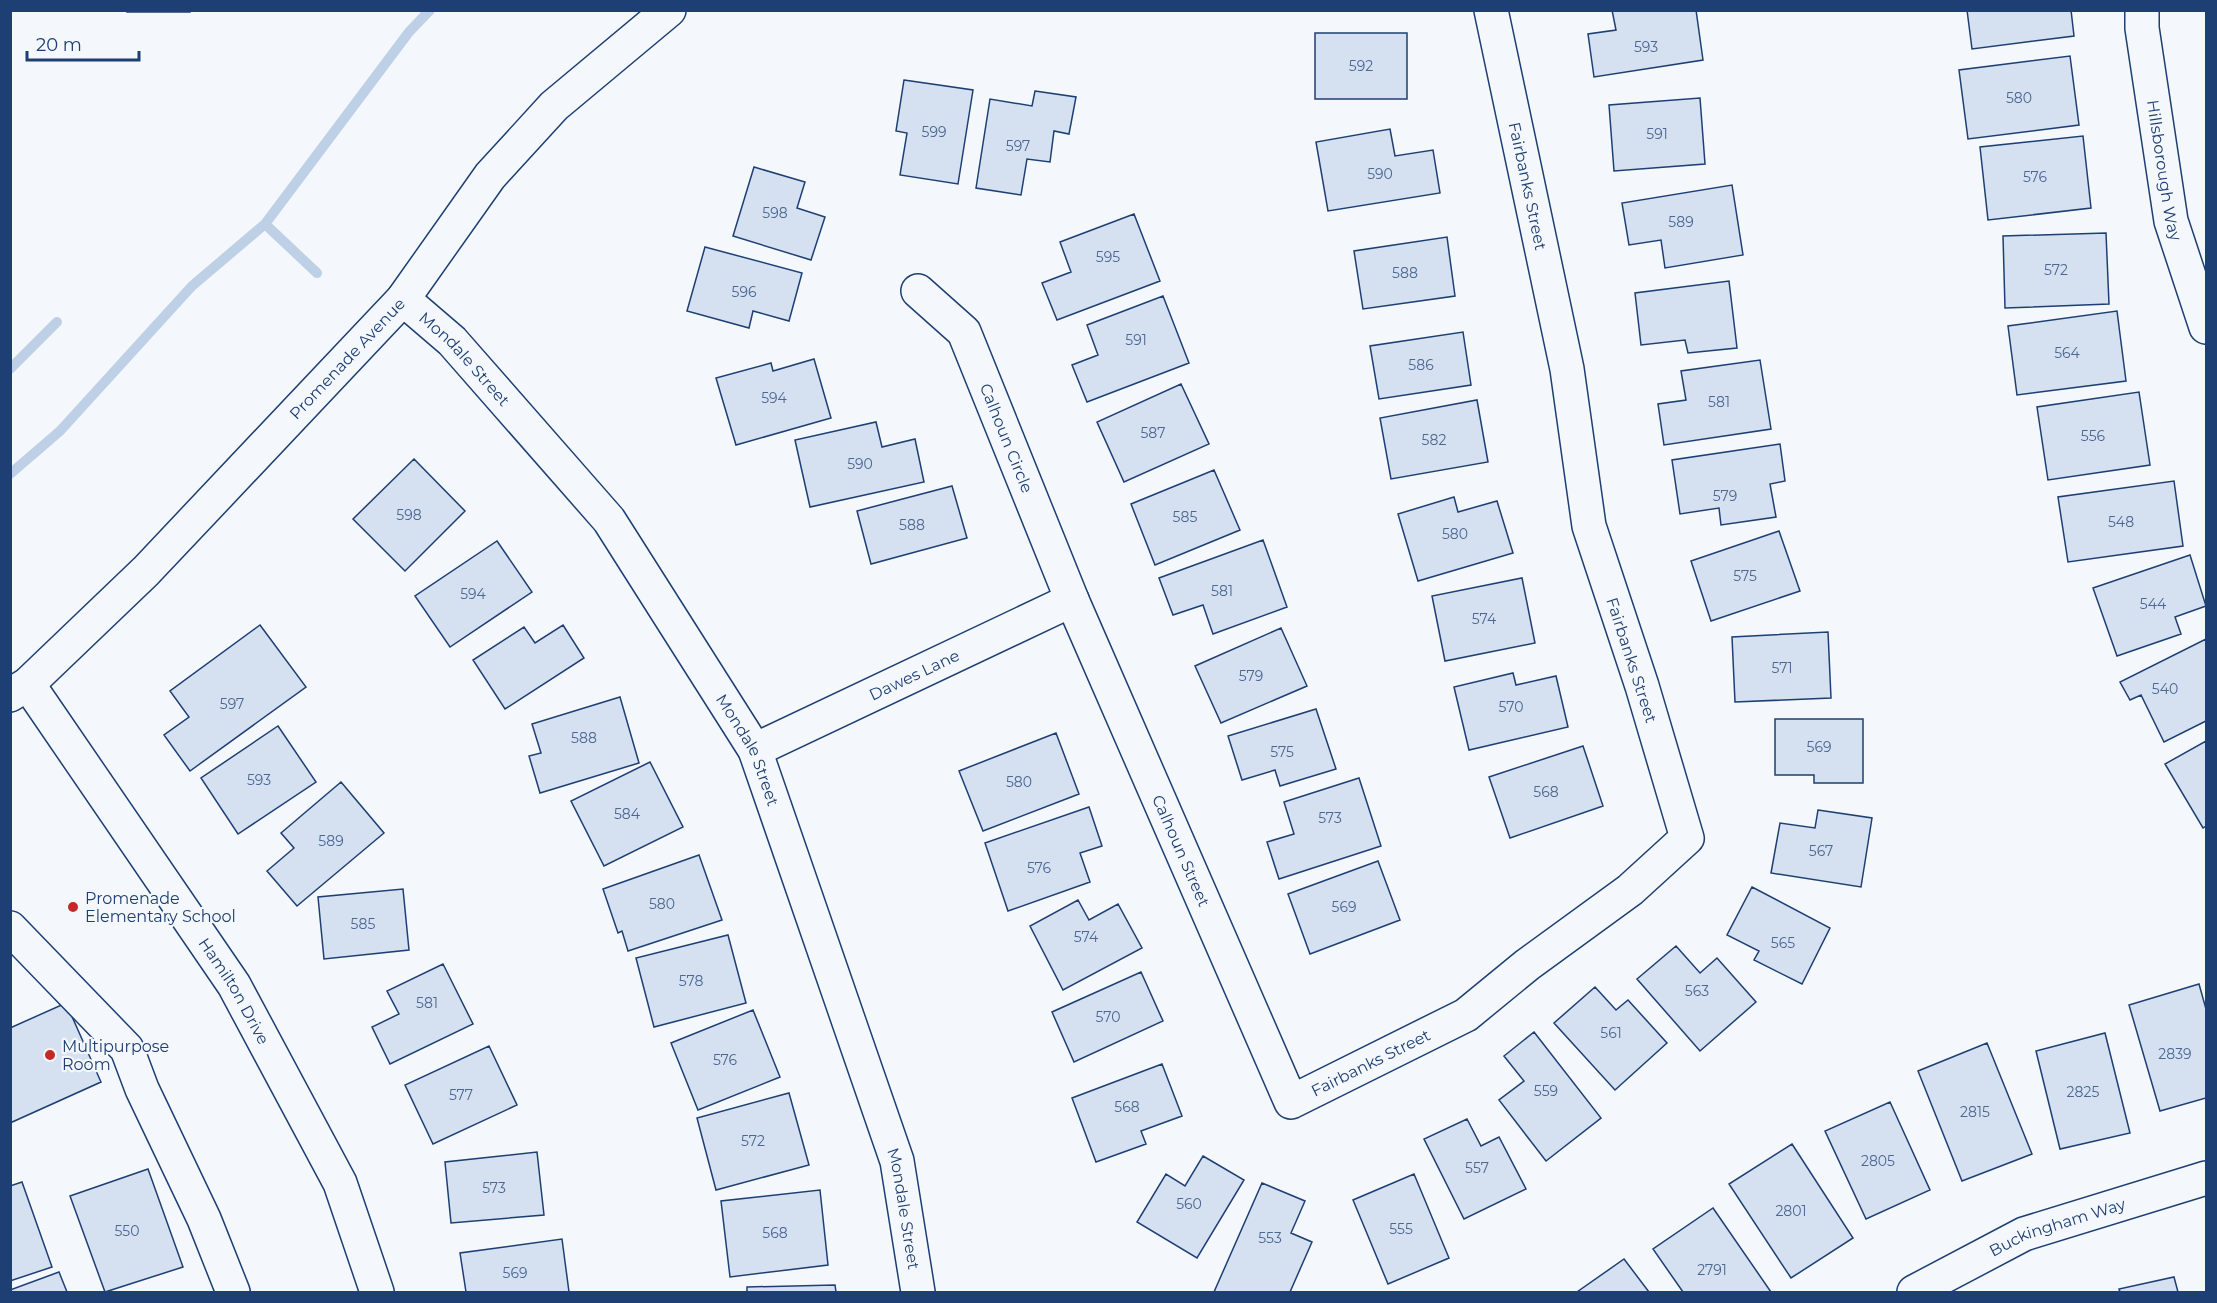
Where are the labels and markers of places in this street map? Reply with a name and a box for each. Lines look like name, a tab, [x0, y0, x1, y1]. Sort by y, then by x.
place label: Promenade Elementary School	[85, 889, 236, 926]
marker: Promenade Elementary School	[66, 900, 80, 914]
place label: Multipurpose Room	[62, 1037, 169, 1074]
marker: Multipurpose Room	[43, 1048, 57, 1062]

